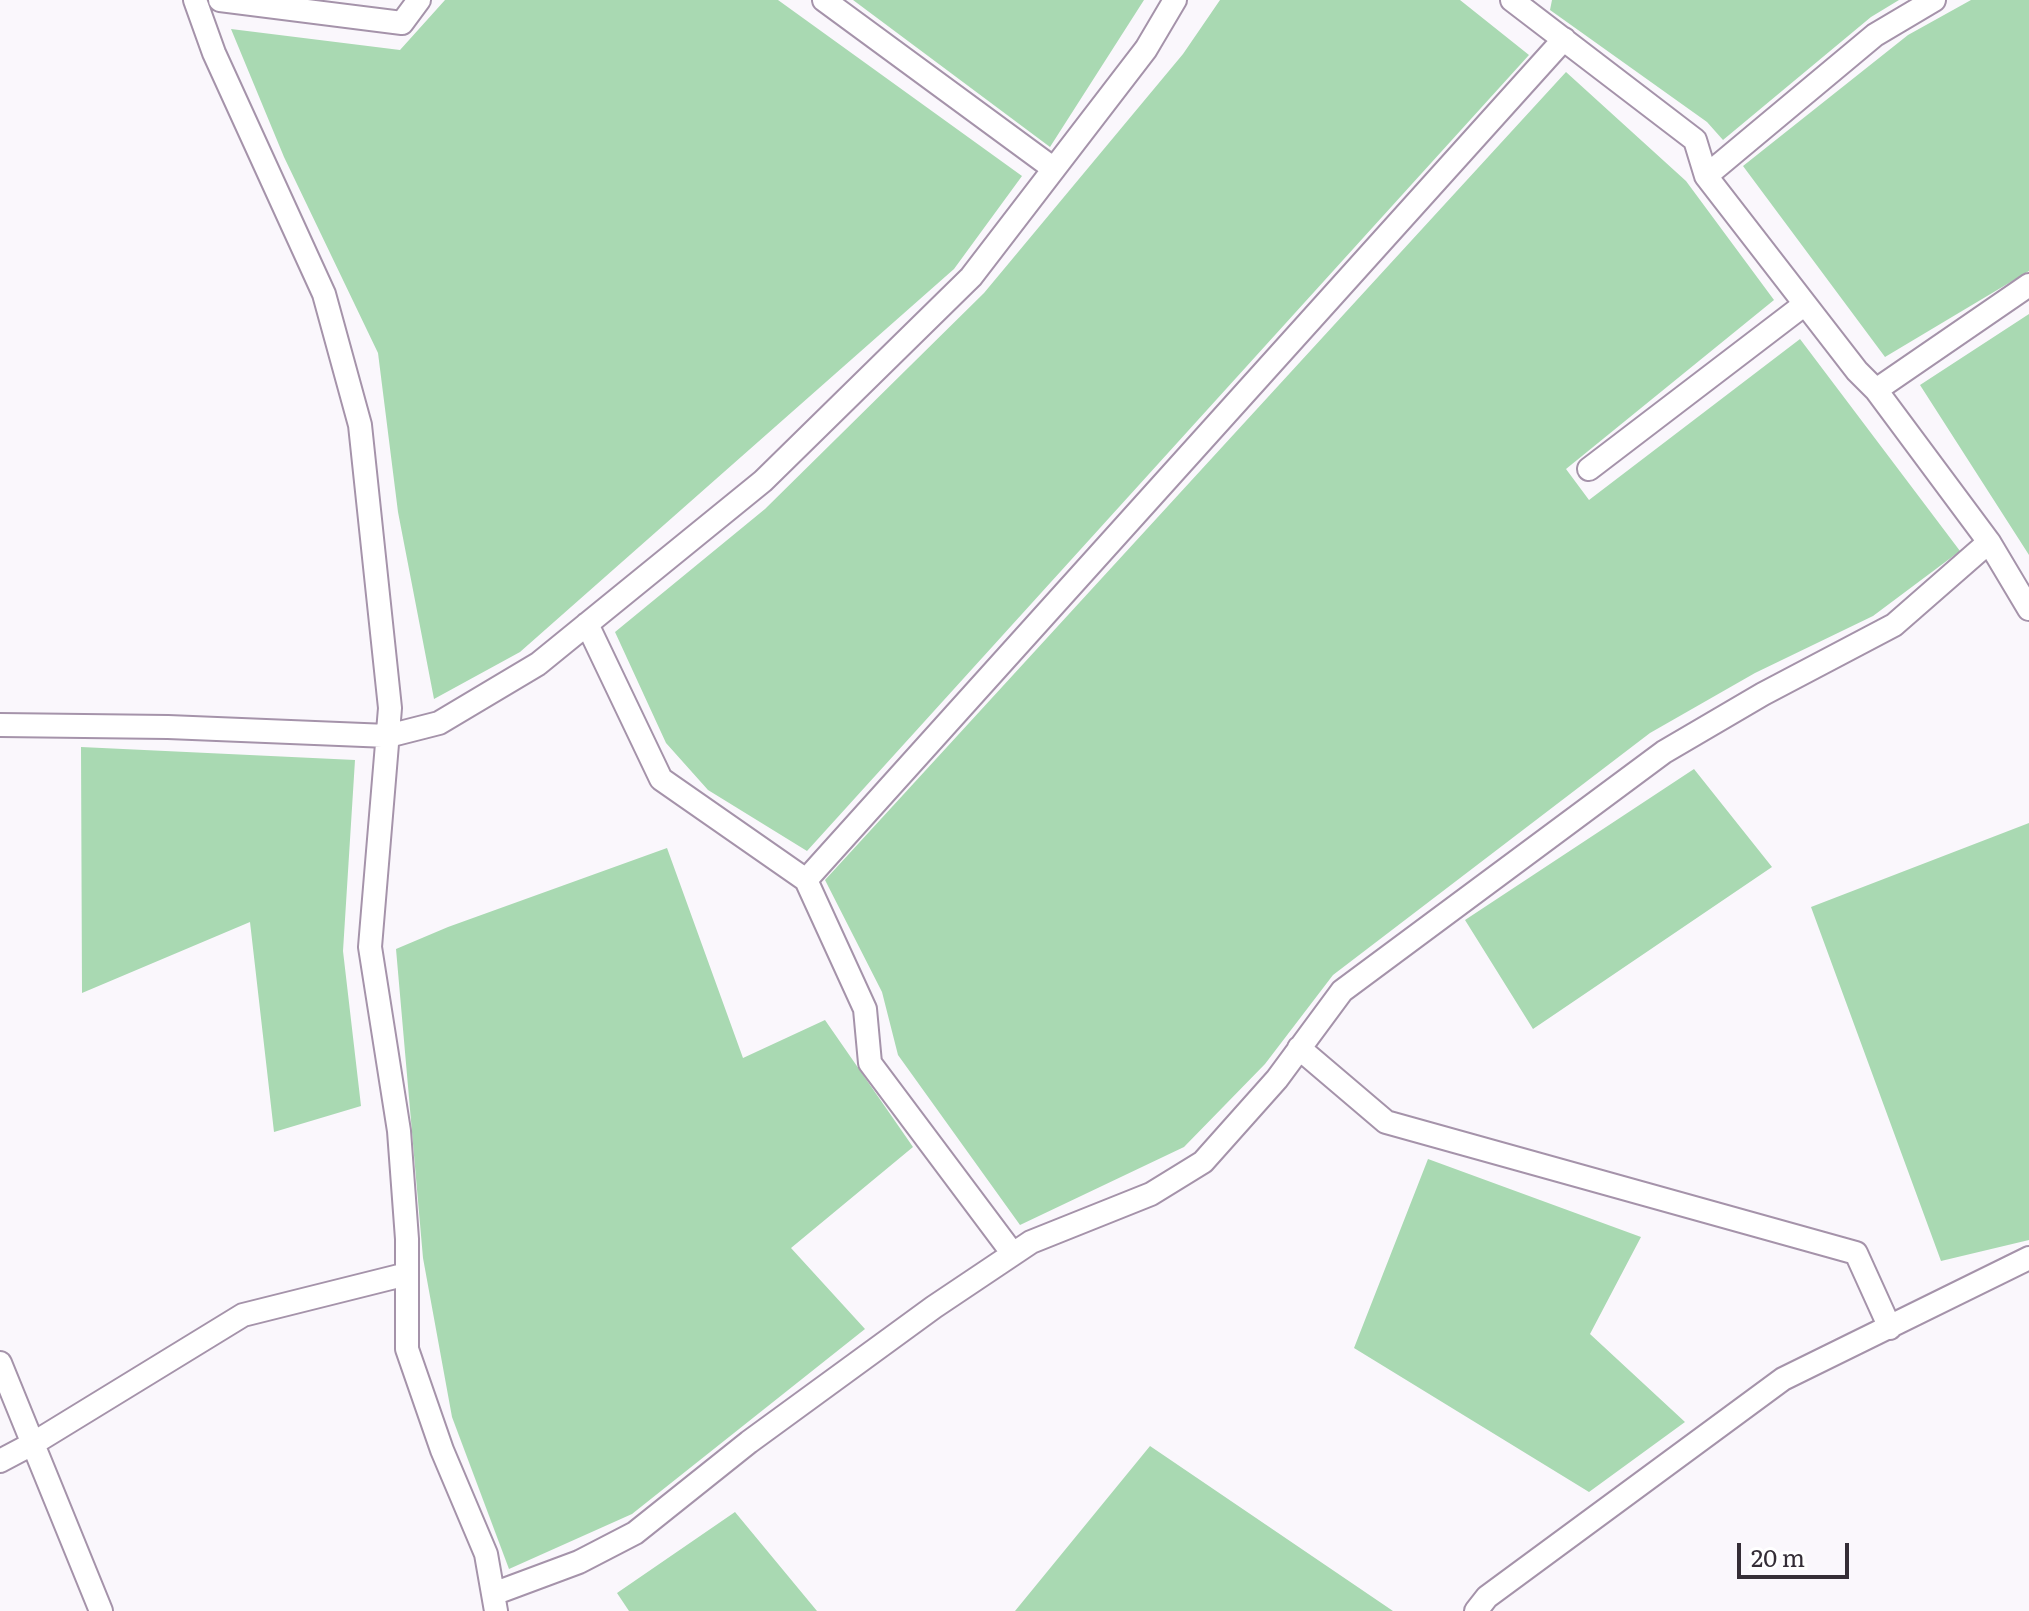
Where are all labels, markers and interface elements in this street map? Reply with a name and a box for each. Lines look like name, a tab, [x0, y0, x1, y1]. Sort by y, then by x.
scale bar	[1741, 1527, 1853, 1577]
text: 20 m	[1751, 1539, 1805, 1574]

